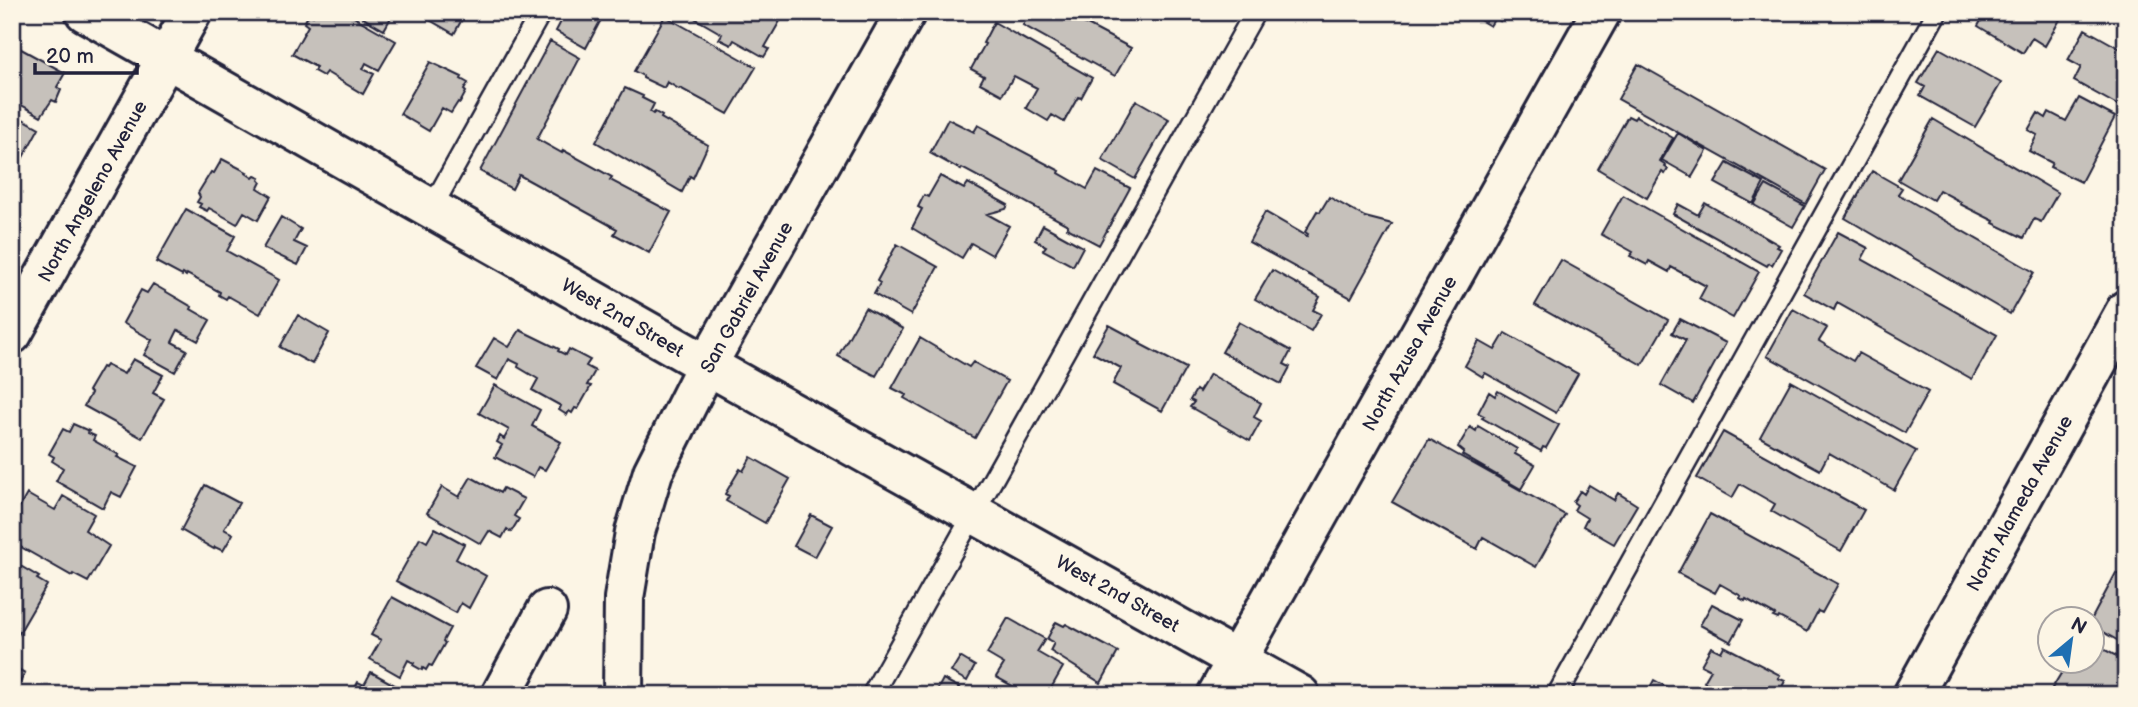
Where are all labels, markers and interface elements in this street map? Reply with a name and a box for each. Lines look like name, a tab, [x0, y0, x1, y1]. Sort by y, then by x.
scale bar	[35, 32, 136, 76]
text: 20 m	[46, 44, 94, 69]
street label: North Angeleno Avenue	[34, 97, 153, 287]
street label: San Gabriel Avenue	[696, 218, 798, 377]
street label: North Azusa Avenue	[1358, 272, 1463, 435]
street label: West 2nd Street	[557, 274, 688, 363]
street label: North Alameda Avenue	[1962, 412, 2078, 596]
street label: West 2nd Street	[1052, 551, 1183, 638]
north arrow	[2036, 606, 2106, 676]
text: N	[2067, 613, 2090, 640]

